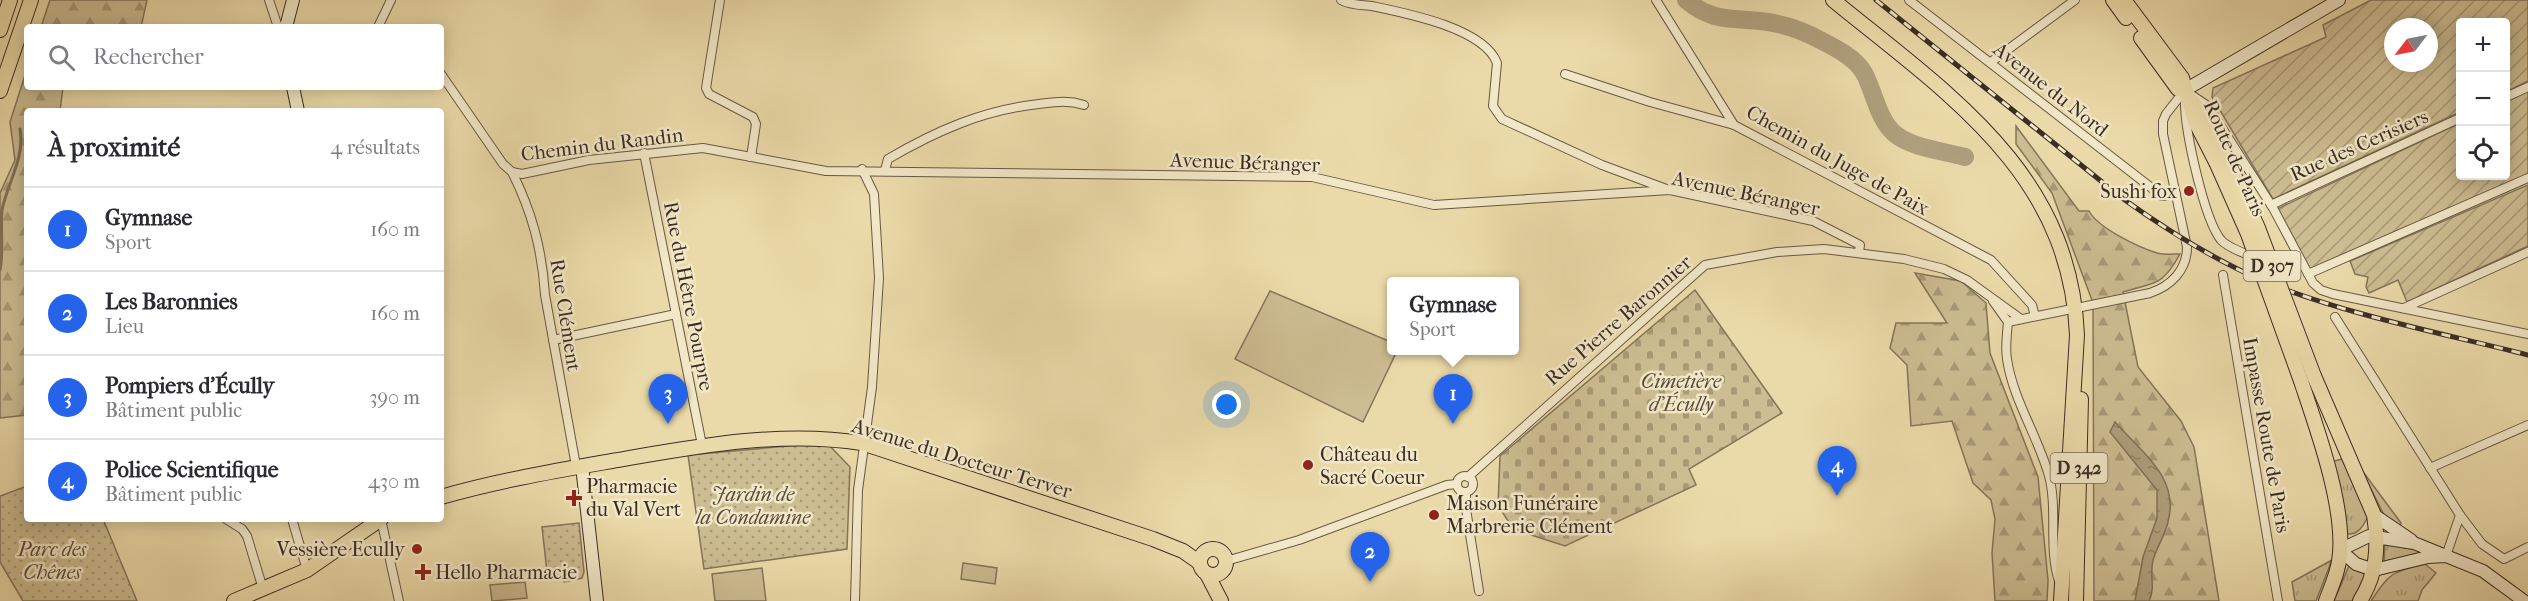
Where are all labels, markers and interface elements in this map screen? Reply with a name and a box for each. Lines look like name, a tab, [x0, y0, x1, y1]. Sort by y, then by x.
north arrow	[2384, 18, 2438, 72]
map controls	[2456, 18, 2510, 180]
button: +	[2456, 18, 2510, 72]
search box	[24, 24, 444, 90]
street label: Avenue du Nord	[1988, 37, 2114, 142]
icon: search	[45, 41, 78, 74]
text: Rechercher	[93, 44, 204, 70]
button: −	[2456, 72, 2510, 126]
street label: Route de Paris	[2199, 97, 2270, 220]
street label: Chemin du Juge de Paix	[1742, 101, 1934, 221]
street label: Rue des Cerisiers	[2287, 105, 2432, 186]
street label: Chemin du Randin	[520, 123, 685, 166]
button: locate	[2456, 126, 2510, 180]
text: À proximité	[48, 132, 180, 163]
text: 4 résultats	[331, 136, 420, 159]
street label: Avenue Béranger	[1169, 148, 1321, 177]
street label: Avenue Béranger	[1669, 166, 1822, 220]
place label: Sushi fox	[2100, 180, 2178, 203]
marker: Sushi fox	[2182, 184, 2196, 198]
street label: Rue du Hêtre Pourpre	[659, 200, 718, 393]
text: Gymnase	[105, 205, 192, 231]
text: 1	[64, 218, 71, 241]
text: 160 m	[370, 218, 420, 241]
text: Sport	[105, 231, 152, 254]
street label: Rue Pierre Baronnier	[1540, 250, 1697, 390]
road number: D 307	[2244, 251, 2300, 281]
street label: Rue Clément	[545, 257, 586, 373]
popup	[1387, 277, 1519, 355]
text: Les Baronnies	[105, 289, 238, 315]
text: Gymnase	[1409, 292, 1497, 318]
text: 2	[62, 302, 73, 325]
text: 160 m	[370, 302, 420, 325]
text: Lieu	[105, 315, 144, 338]
text: Sport	[1409, 318, 1456, 341]
street label: Impasse Route de Paris	[2238, 335, 2295, 535]
park label: Cimetière d'Écully	[1641, 370, 1722, 416]
text: Pompiers d'Écully	[105, 373, 274, 399]
pin: 3	[648, 374, 688, 424]
pin: 1	[1434, 374, 1472, 424]
text: 3	[63, 386, 72, 409]
text: 390 m	[369, 386, 420, 409]
your location	[1212, 390, 1241, 419]
text: Bâtiment public	[105, 399, 242, 422]
street label: Avenue du Docteur Terver	[848, 414, 1075, 503]
place label: Château du Sacré Coeur	[1320, 443, 1425, 489]
pin: 4	[1818, 446, 1856, 496]
road number: D 342	[2050, 453, 2108, 483]
text: Police Scientifique	[105, 457, 279, 483]
marker: Château du Sacré Coeur	[1301, 458, 1315, 472]
text: 4	[62, 470, 73, 493]
text: 430 m	[368, 470, 420, 493]
place label: Pharmacie du Val Vert	[586, 475, 681, 521]
text: Bâtiment public	[105, 483, 242, 506]
park label: Jardin de la Condamine	[695, 483, 811, 529]
marker: Pharmacie du Val Vert	[567, 491, 581, 505]
place label: Maison Funéraire Marbrerie Clément	[1446, 492, 1613, 538]
marker: Maison Funéraire Marbrerie Clément	[1427, 508, 1441, 522]
pin: 2	[1350, 532, 1390, 582]
park label: Parc des Chênes	[17, 538, 87, 584]
place label: Vessière Ecully	[276, 538, 406, 561]
marker: Vessière Ecully	[410, 542, 424, 556]
place label: Hello Pharmacie	[435, 561, 577, 584]
marker: Hello Pharmacie	[416, 565, 430, 579]

